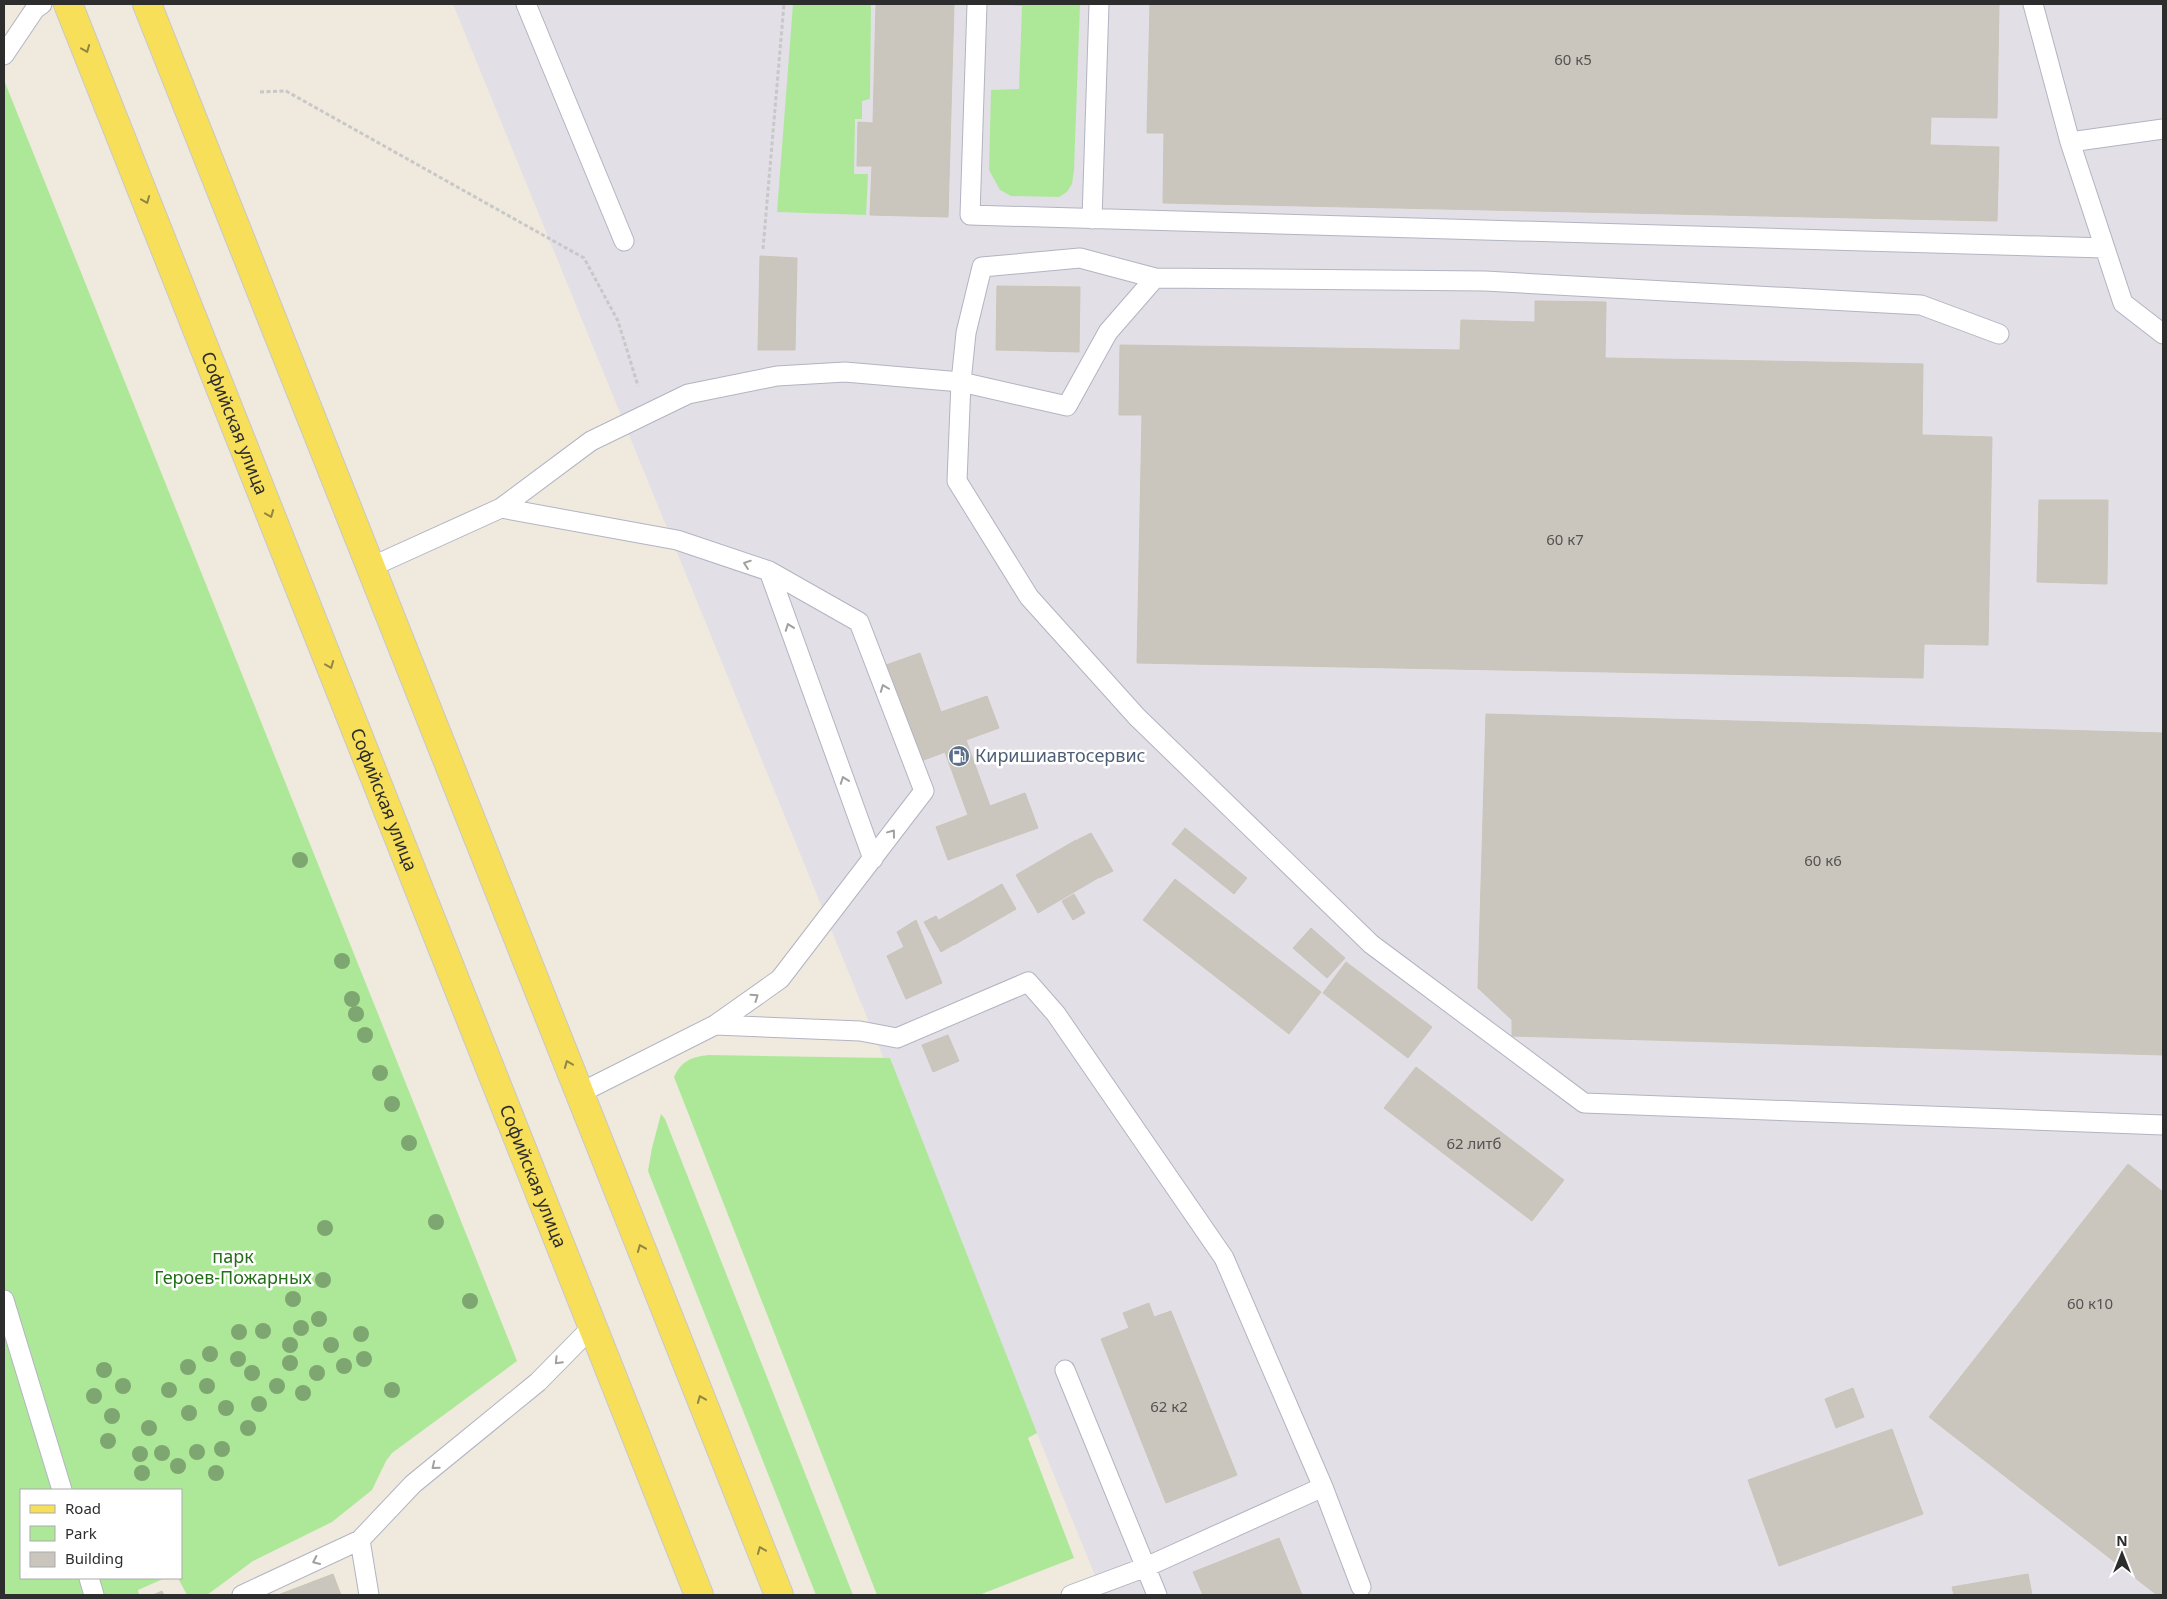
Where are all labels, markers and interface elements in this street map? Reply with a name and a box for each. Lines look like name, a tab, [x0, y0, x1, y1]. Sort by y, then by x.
one-way arrow	[79, 44, 90, 53]
house number: 60 к5	[1554, 49, 1592, 69]
one-way arrow	[139, 195, 150, 204]
street label: Софийская улица	[196, 348, 274, 498]
one-way arrow	[264, 509, 274, 518]
house number: 60 к7	[1546, 529, 1584, 549]
one-way arrow	[743, 560, 751, 570]
one-way arrow	[785, 624, 795, 632]
one-way arrow	[324, 660, 334, 669]
one-way arrow	[880, 684, 890, 693]
street label: Софийская улица	[345, 724, 424, 874]
place label: Киришиавтосервис	[975, 743, 1146, 767]
fuel station icon: Киришиавтосервис	[947, 744, 971, 768]
one-way arrow	[840, 777, 850, 785]
one-way arrow	[887, 830, 895, 839]
house number: 60 к6	[1804, 850, 1842, 870]
one-way arrow	[749, 994, 759, 1003]
one-way arrow	[564, 1060, 574, 1069]
street label: Софийская улица	[495, 1101, 573, 1251]
house number: 62 литб	[1446, 1133, 1502, 1153]
park label: парк Героев-Пожарных	[154, 1244, 313, 1289]
one-way arrow	[637, 1244, 647, 1253]
house number: 60 к10	[2067, 1293, 2113, 1313]
one-way arrow	[555, 1355, 564, 1364]
one-way arrow	[697, 1395, 707, 1404]
house number: 62 к2	[1150, 1396, 1188, 1416]
one-way arrow	[432, 1461, 441, 1469]
legend	[20, 1489, 182, 1579]
text: Road	[65, 1498, 101, 1518]
text: Park	[65, 1523, 97, 1543]
north arrow	[2097, 1529, 2147, 1579]
text: N	[2116, 1531, 2128, 1550]
one-way arrow	[756, 1546, 767, 1555]
text: Building	[65, 1548, 123, 1568]
one-way arrow	[312, 1555, 321, 1565]

